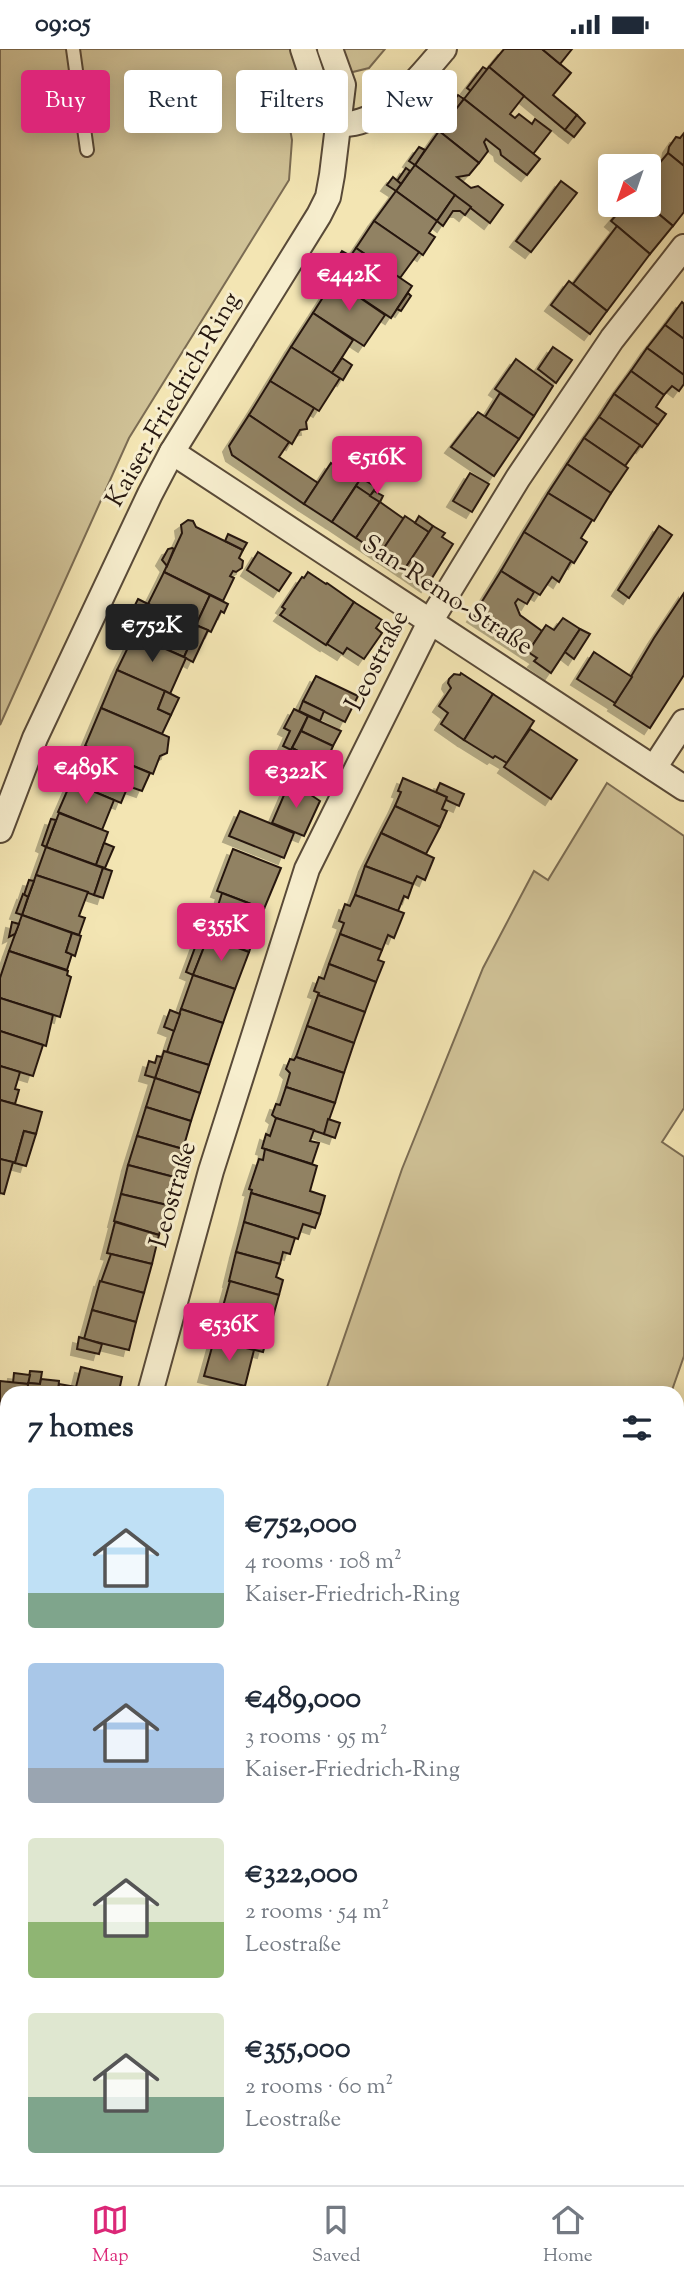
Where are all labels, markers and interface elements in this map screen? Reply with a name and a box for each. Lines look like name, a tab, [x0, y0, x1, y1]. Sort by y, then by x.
text: 09:05	[35, 6, 91, 43]
chip: Buy	[21, 70, 110, 133]
chip: Rent	[124, 70, 222, 133]
chip: Filters	[236, 70, 348, 133]
chip: New	[362, 70, 457, 133]
north arrow	[598, 154, 662, 217]
map controls	[598, 154, 661, 217]
pin: €442K	[300, 253, 398, 313]
text: €442K	[317, 259, 381, 292]
street label: Kaiser-Friedrich-Ring	[97, 286, 251, 514]
pin: €516K	[328, 437, 426, 496]
text: €516K	[348, 442, 406, 475]
street label: San-Remo-Straße	[354, 527, 540, 665]
street label: Leostraße	[337, 604, 419, 718]
pin: €752K	[103, 605, 201, 664]
text: €752K	[122, 610, 182, 643]
pin: €489K	[37, 747, 135, 806]
pin: €322K	[247, 751, 345, 810]
text: €489K	[54, 752, 118, 785]
text: €322K	[265, 756, 327, 789]
pin: €355K	[172, 904, 270, 963]
text: €355K	[193, 909, 249, 942]
street label: Leostraße	[141, 1138, 207, 1252]
pin: €536K	[180, 1303, 278, 1363]
text: €536K	[199, 1309, 259, 1342]
text: 7 homes	[28, 1407, 133, 1450]
icon: filters	[618, 1409, 656, 1447]
text: €752,000	[245, 1503, 357, 1546]
icon: home	[84, 1516, 168, 1600]
text: 4 rooms · 108 m²	[245, 1546, 402, 1579]
text: Kaiser-Friedrich-Ring	[245, 1579, 460, 1612]
text: €489,000	[245, 1678, 361, 1721]
icon: home	[84, 1691, 168, 1775]
text: 3 rooms · 95 m²	[245, 1721, 388, 1754]
text: Kaiser-Friedrich-Ring	[245, 1754, 460, 1787]
text: €322,000	[245, 1853, 358, 1896]
icon: home	[84, 1866, 168, 1950]
text: 2 rooms · 54 m²	[245, 1896, 389, 1929]
text: Leostraße	[245, 1929, 341, 1962]
text: €355,000	[245, 2028, 351, 2071]
icon: home	[84, 2041, 168, 2125]
text: 2 rooms · 60 m²	[245, 2071, 393, 2104]
text: Leostraße	[245, 2104, 341, 2137]
tab: Map	[91, 2201, 129, 2270]
tab: Saved	[312, 2201, 360, 2270]
tab: Home	[543, 2201, 593, 2270]

